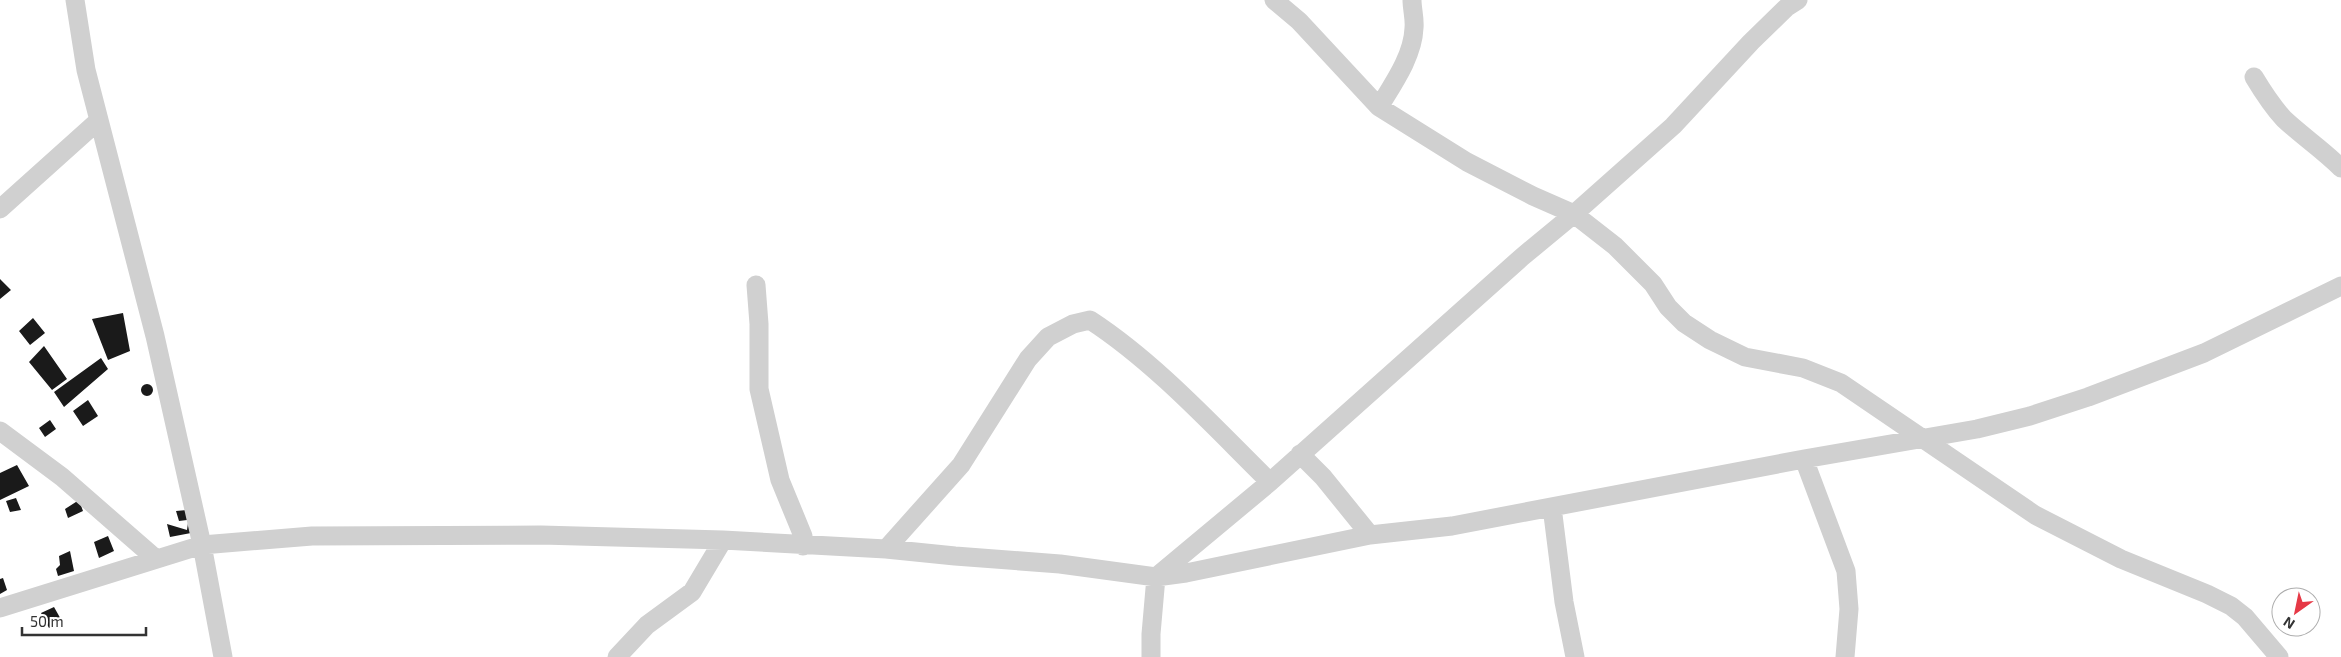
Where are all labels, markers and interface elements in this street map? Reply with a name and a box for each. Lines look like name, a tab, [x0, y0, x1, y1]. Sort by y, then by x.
north arrow	[2271, 587, 2321, 637]
scale bar	[22, 604, 146, 636]
text: 50 m	[30, 612, 64, 630]
text: N	[2280, 613, 2298, 633]

